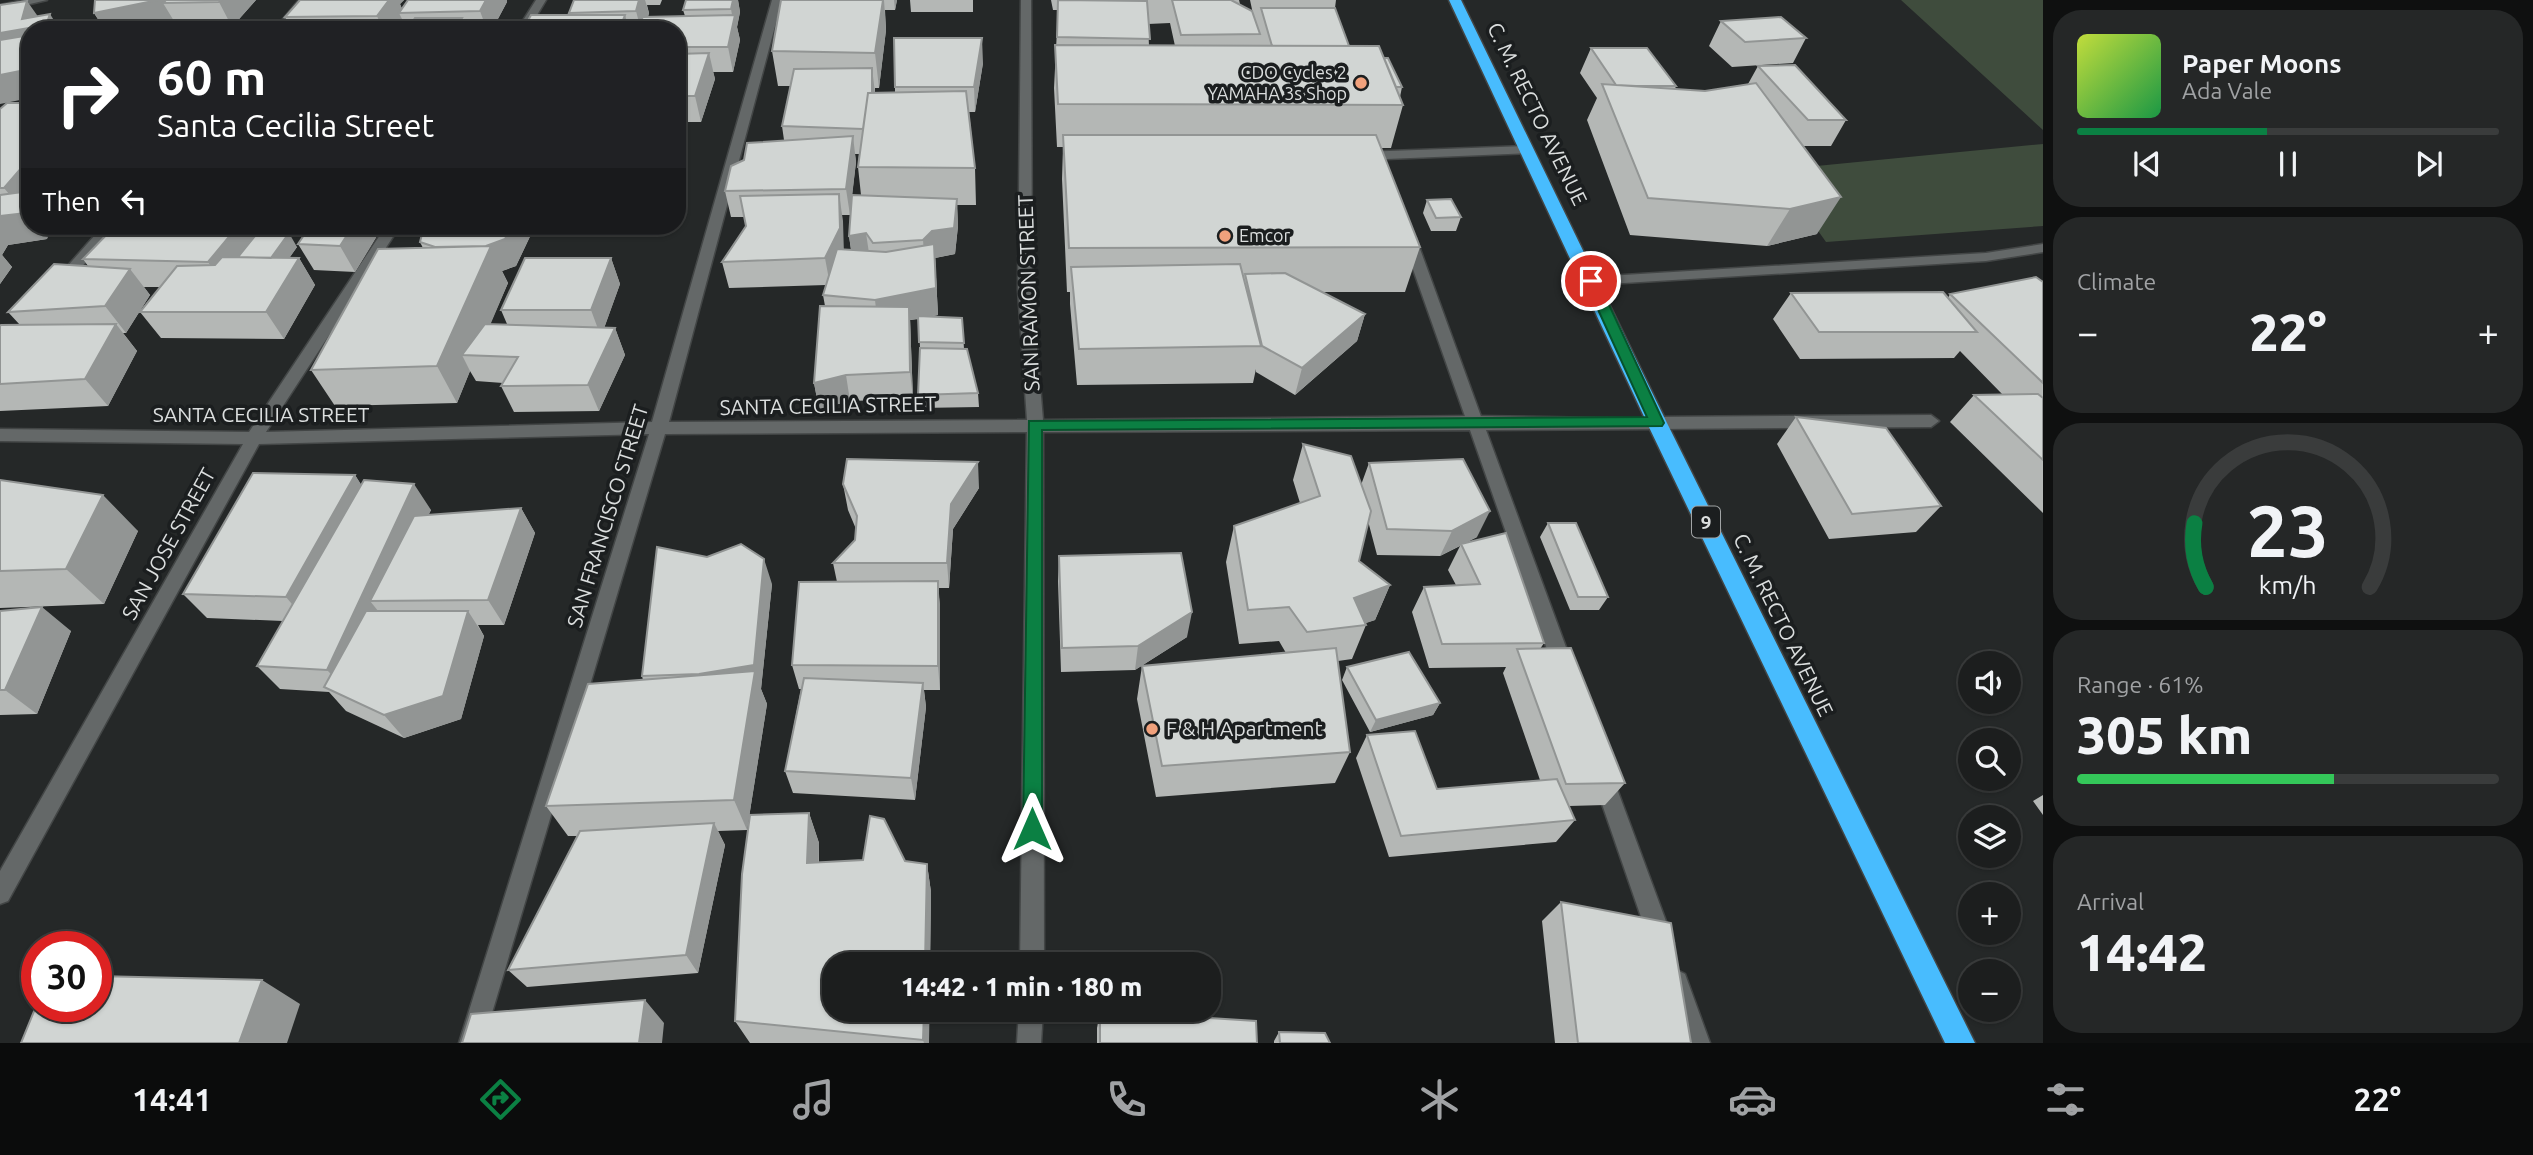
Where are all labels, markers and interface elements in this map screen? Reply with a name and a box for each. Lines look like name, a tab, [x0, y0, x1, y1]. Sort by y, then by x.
street label: C. M. RECTO AVENUE	[1483, 18, 1593, 209]
icon: right	[42, 49, 133, 140]
text: 60 m	[157, 49, 266, 104]
text: Paper Moons	[2182, 49, 2341, 78]
place label: CDO Cycles 2 YAMAHA 3s Shop	[1208, 62, 1347, 103]
marker: CDO Cycles 2 YAMAHA 3s Shop	[1353, 75, 1369, 91]
text: Ada Vale	[2182, 78, 2272, 103]
text: Santa Cecilia Street	[157, 107, 434, 143]
icon: previous	[2128, 145, 2166, 183]
icon: pause	[2269, 145, 2307, 183]
icon: next	[2410, 145, 2448, 183]
icon: left	[115, 182, 153, 220]
text: Then	[42, 187, 101, 216]
street label: SAN RAMON STREET	[1013, 194, 1043, 392]
place label: Emcor	[1239, 225, 1290, 245]
marker: Emcor	[1217, 228, 1233, 244]
pin	[1561, 251, 1621, 311]
icon: arrive	[1572, 262, 1610, 300]
text: Climate	[2077, 269, 2156, 294]
text: 22°	[2249, 303, 2327, 361]
text: −	[2077, 311, 2098, 353]
text: +	[2478, 311, 2499, 353]
street label: SANTA CECILIA STREET	[719, 391, 937, 419]
street label: SAN FRANCISCO STREET	[562, 401, 653, 630]
street label: SANTA CECILIA STREET	[153, 402, 370, 426]
street label: SAN JOSE STREET	[117, 463, 220, 624]
text: 23	[2247, 490, 2329, 572]
road number: 9	[1692, 506, 1720, 538]
street label: C. M. RECTO AVENUE	[1729, 529, 1839, 720]
text: km/h	[2259, 571, 2317, 599]
map controls	[1958, 651, 2021, 1022]
button: sound	[1958, 651, 2021, 714]
text: Range · 61%	[2077, 672, 2204, 697]
text: 305 km	[2077, 706, 2252, 764]
place label: F & H Apartment	[1166, 716, 1323, 740]
marker: F & H Apartment	[1144, 721, 1160, 737]
button: search	[1958, 728, 2021, 791]
position arrow	[995, 792, 1069, 866]
button: layers	[1958, 805, 2021, 868]
button: +	[1958, 882, 2021, 945]
text: Arrival	[2077, 889, 2144, 914]
text: 14:42	[2077, 923, 2207, 981]
speed limit sign: 30	[21, 931, 112, 1022]
button: −	[1958, 959, 2021, 1022]
text: 14:42 · 1 min · 180 m	[901, 972, 1142, 1001]
icon: directions	[476, 1075, 525, 1124]
icon: music	[789, 1075, 838, 1124]
icon: phone	[1102, 1075, 1151, 1124]
icon: climate	[1415, 1075, 1464, 1124]
icon: car	[1728, 1075, 1777, 1124]
icon: filters	[2041, 1075, 2090, 1124]
text: 14:41	[132, 1081, 212, 1117]
text: 22°	[2354, 1081, 2401, 1117]

